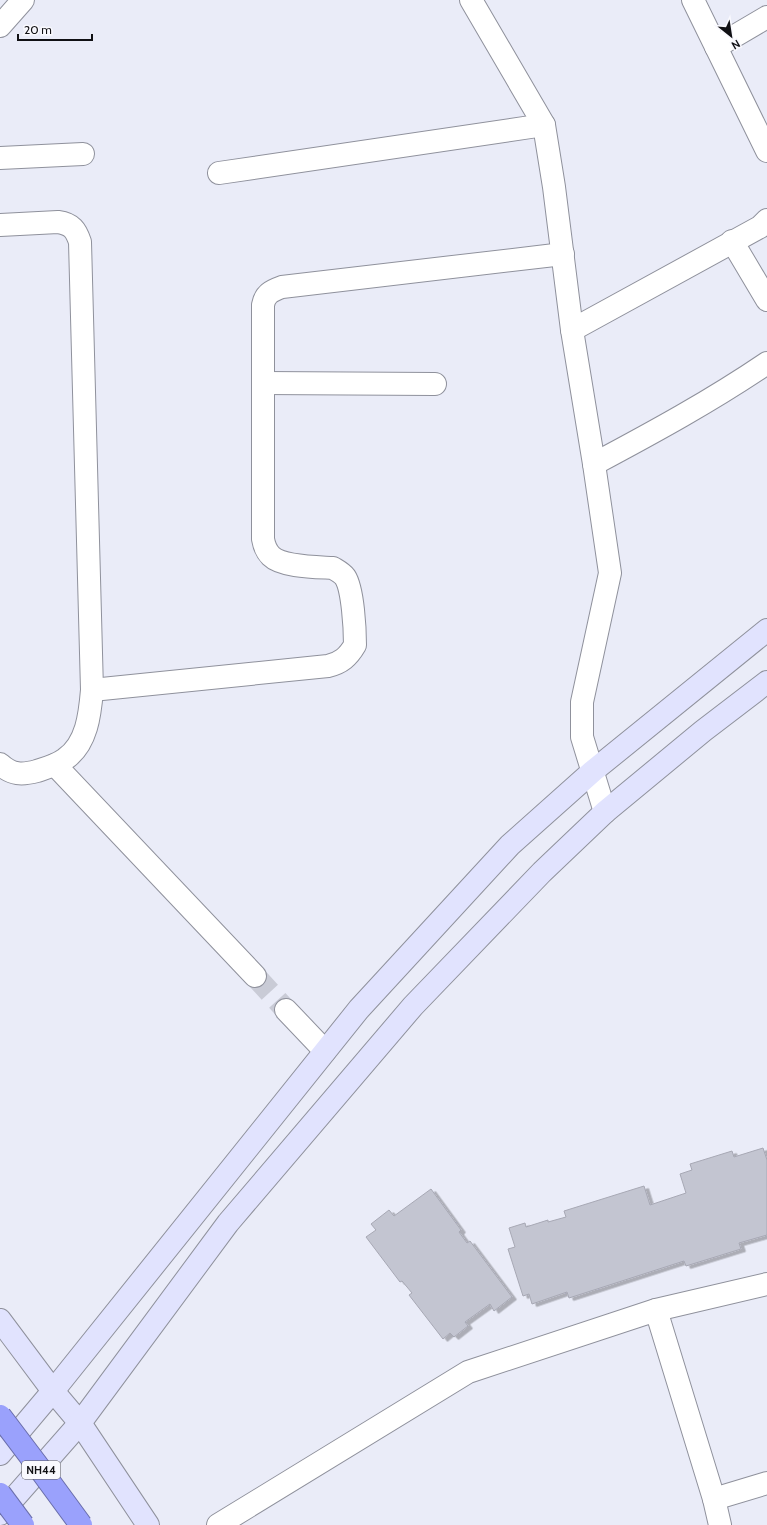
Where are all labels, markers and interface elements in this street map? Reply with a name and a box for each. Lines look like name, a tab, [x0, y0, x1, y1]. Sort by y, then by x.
scale bar	[18, 16, 92, 42]
north arrow	[711, 16, 751, 56]
text: 20 m	[24, 22, 52, 37]
text: N	[729, 37, 743, 53]
road number: NH44	[22, 1461, 60, 1479]

